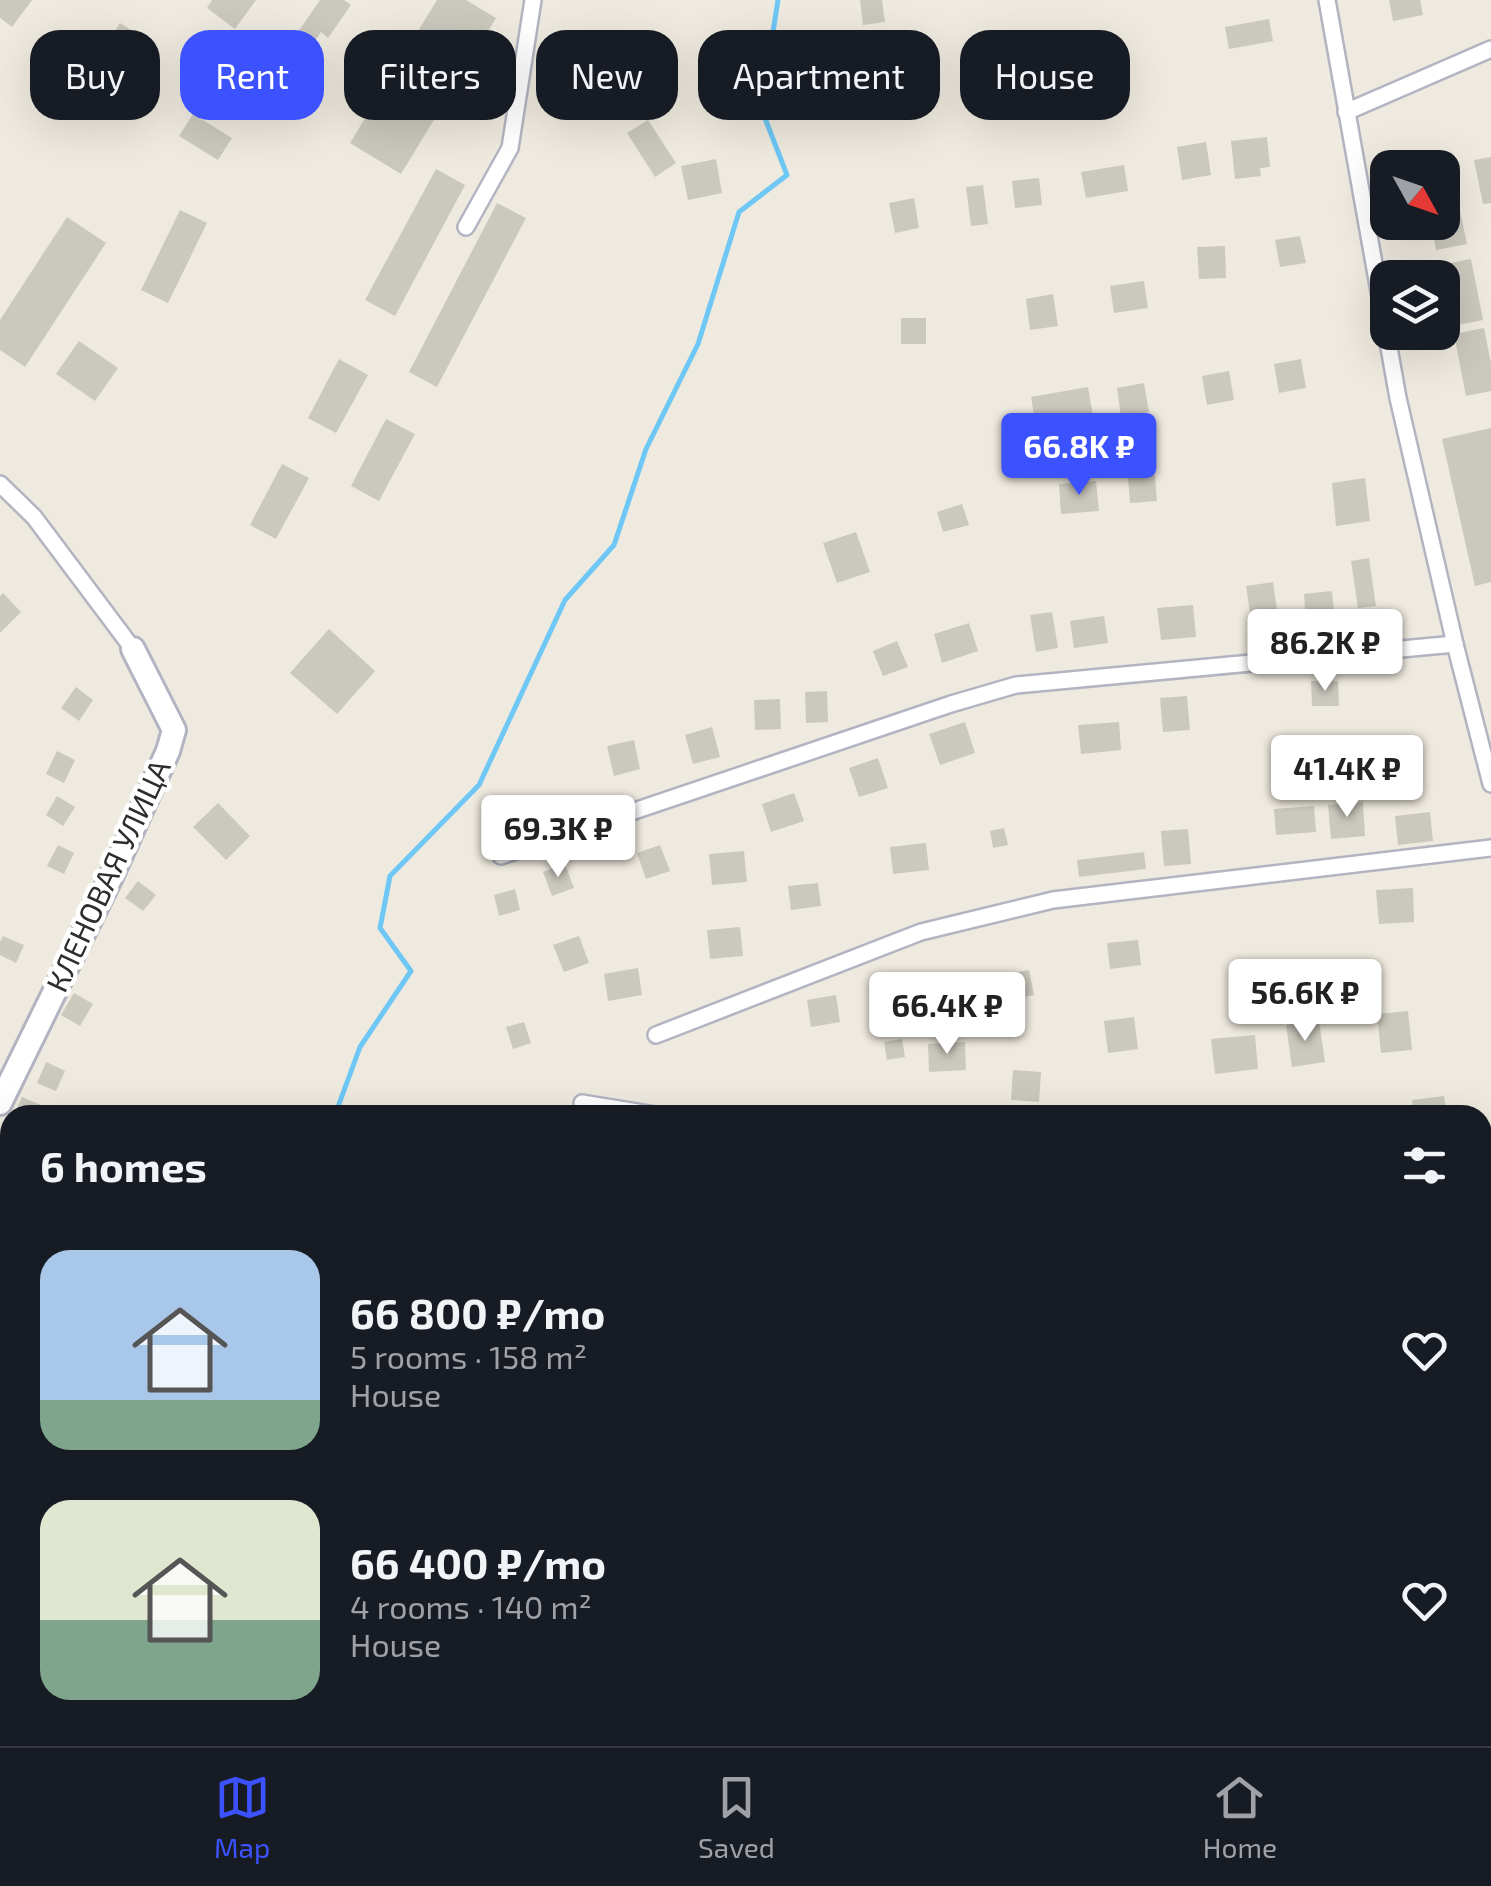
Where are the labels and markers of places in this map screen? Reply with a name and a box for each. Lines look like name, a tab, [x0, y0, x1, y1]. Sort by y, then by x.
pin: 66.8K ₽	[987, 413, 1171, 498]
pin: 86.2K ₽	[1233, 609, 1417, 694]
pin: 41.4K ₽	[1255, 735, 1439, 820]
pin: 69.3K ₽	[466, 795, 650, 880]
pin: 56.6K ₽	[1213, 959, 1397, 1044]
pin: 66.4K ₽	[855, 972, 1039, 1057]

